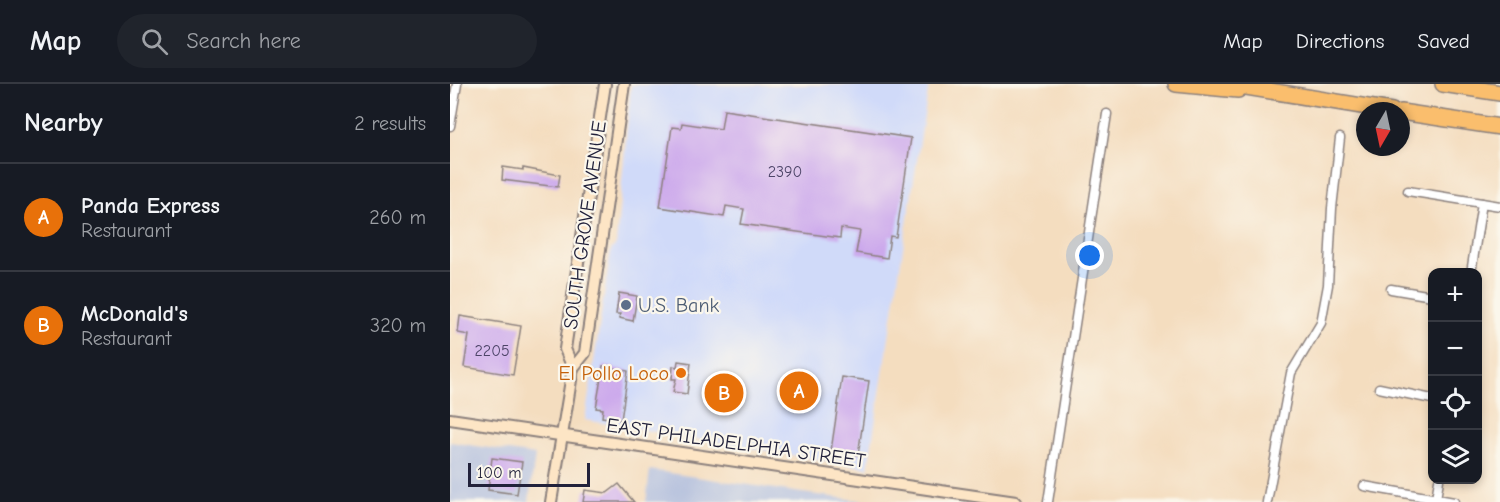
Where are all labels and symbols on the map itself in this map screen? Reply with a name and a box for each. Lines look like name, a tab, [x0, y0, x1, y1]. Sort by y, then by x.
north arrow	[1356, 102, 1410, 156]
street label: SOUTH GROVE AVENUE	[559, 119, 611, 331]
house number: 2390	[768, 163, 802, 181]
your location	[1075, 241, 1104, 270]
place label: U.S. Bank	[638, 294, 719, 317]
marker: U.S. Bank	[619, 298, 633, 312]
house number: 2205	[474, 342, 510, 360]
place label: El Pollo Loco	[558, 362, 669, 385]
marker: El Pollo Loco	[674, 366, 688, 380]
pin: A	[780, 368, 818, 414]
pin: B	[704, 370, 744, 416]
street label: EAST PHILADELPHIA STREET	[605, 413, 868, 473]
scale bar	[468, 460, 590, 488]

